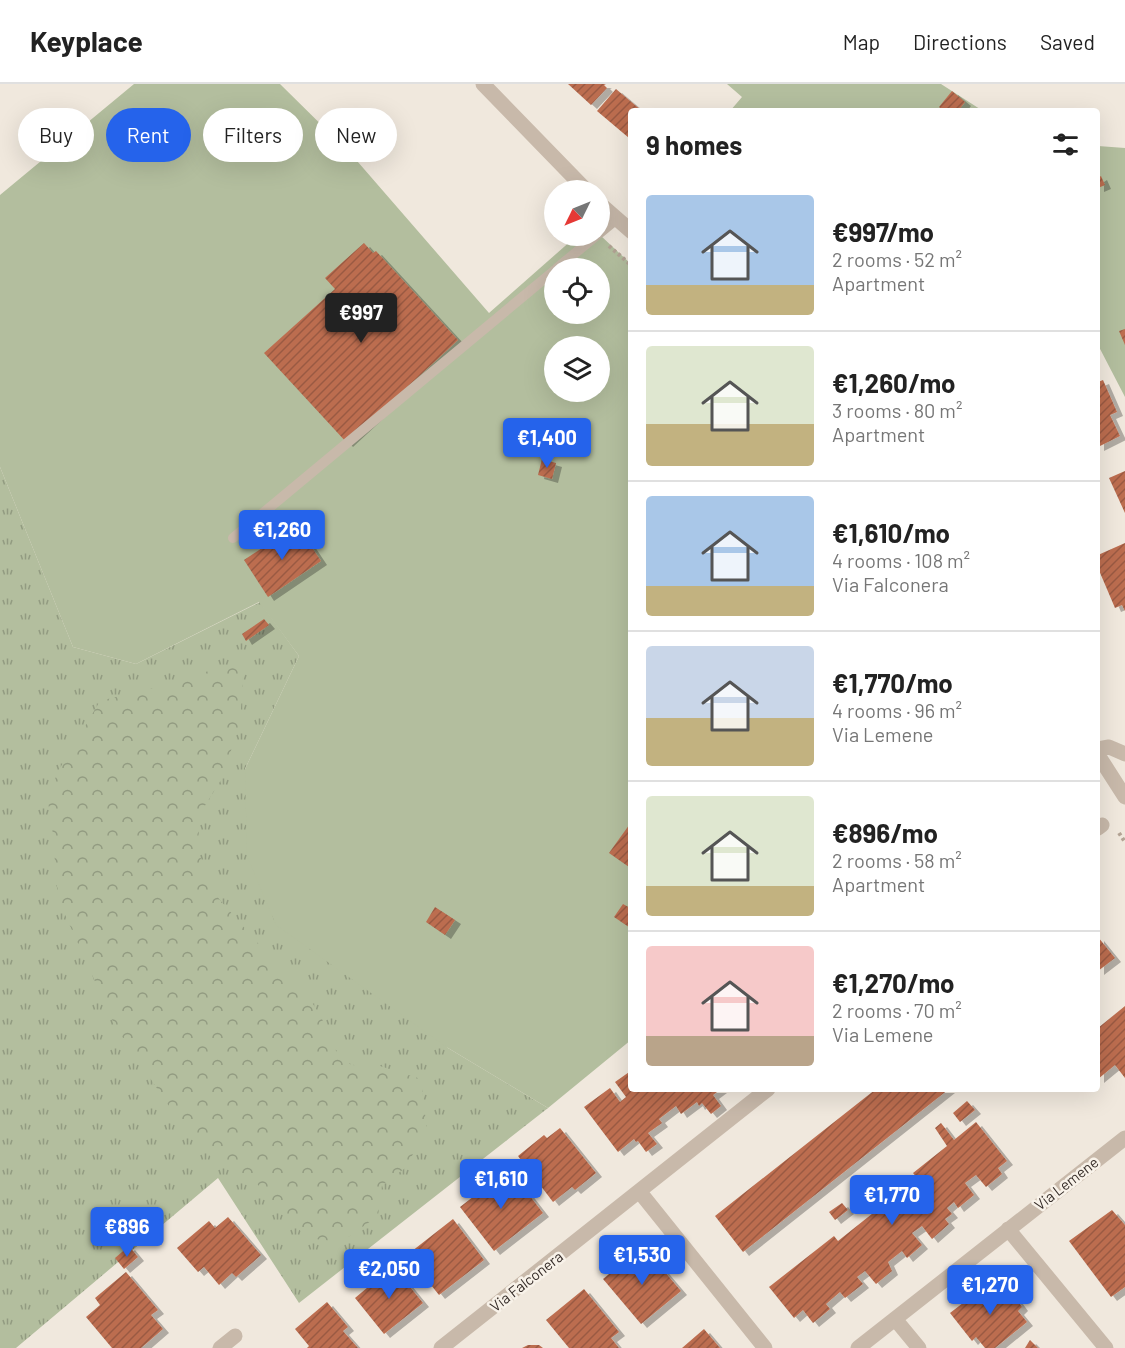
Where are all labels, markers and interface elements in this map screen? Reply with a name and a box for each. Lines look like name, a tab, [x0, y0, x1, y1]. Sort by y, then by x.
text: Keyplace	[30, 24, 143, 58]
text: Map	[843, 29, 880, 54]
text: Directions	[913, 29, 1007, 54]
text: Saved	[1040, 29, 1095, 54]
chip: Buy	[18, 108, 94, 162]
chip: Rent	[106, 108, 191, 162]
chip: Filters	[203, 108, 303, 162]
chip: New	[315, 108, 397, 162]
icon: filters	[1049, 128, 1082, 161]
text: 9 homes	[646, 129, 742, 160]
north arrow	[544, 180, 610, 246]
map controls	[544, 180, 610, 402]
text: €997/mo	[832, 216, 934, 247]
icon: home	[694, 219, 766, 291]
text: 2 rooms · 52 m²	[832, 247, 962, 271]
button: locate	[544, 258, 610, 324]
text: Apartment	[832, 271, 925, 295]
pin: €997	[325, 293, 397, 344]
text: €997	[339, 300, 383, 324]
button: layers	[544, 336, 610, 402]
text: €1,260/mo	[832, 367, 956, 398]
icon: home	[694, 370, 766, 442]
text: 3 rooms · 80 m²	[832, 398, 962, 422]
pin: €1,400	[498, 418, 596, 469]
text: Apartment	[832, 422, 925, 446]
text: €1,400	[517, 425, 577, 449]
pin: €1,260	[233, 510, 331, 561]
text: €1,260	[253, 517, 311, 541]
text: €1,610/mo	[832, 517, 950, 548]
icon: home	[694, 520, 766, 592]
text: 4 rooms · 108 m²	[832, 548, 970, 572]
text: Via Falconera	[832, 572, 949, 596]
text: €1,770/mo	[832, 667, 953, 698]
icon: home	[694, 670, 766, 742]
text: 4 rooms · 96 m²	[832, 698, 962, 722]
text: Via Lemene	[832, 722, 933, 746]
text: €896/mo	[832, 817, 938, 848]
icon: home	[694, 820, 766, 892]
text: 2 rooms · 58 m²	[832, 848, 962, 872]
text: Apartment	[832, 872, 925, 896]
text: €1,270/mo	[832, 967, 955, 998]
icon: home	[694, 970, 766, 1042]
text: 2 rooms · 70 m²	[832, 998, 962, 1022]
text: Via Lemene	[832, 1022, 933, 1046]
street label: Via Lemene	[1030, 1152, 1102, 1214]
pin: €1,610	[452, 1159, 550, 1210]
text: €1,610	[474, 1166, 528, 1190]
pin: €1,770	[843, 1175, 941, 1226]
text: €1,770	[864, 1182, 920, 1206]
pin: €896	[91, 1207, 163, 1258]
text: €896	[105, 1214, 149, 1238]
pin: €1,530	[593, 1235, 691, 1286]
text: €1,530	[613, 1242, 671, 1266]
street label: Via Falconera	[486, 1247, 566, 1315]
pin: €2,050	[340, 1249, 438, 1300]
text: €2,050	[358, 1256, 420, 1280]
pin: €1,270	[941, 1265, 1039, 1316]
text: €1,270	[961, 1272, 1019, 1296]

